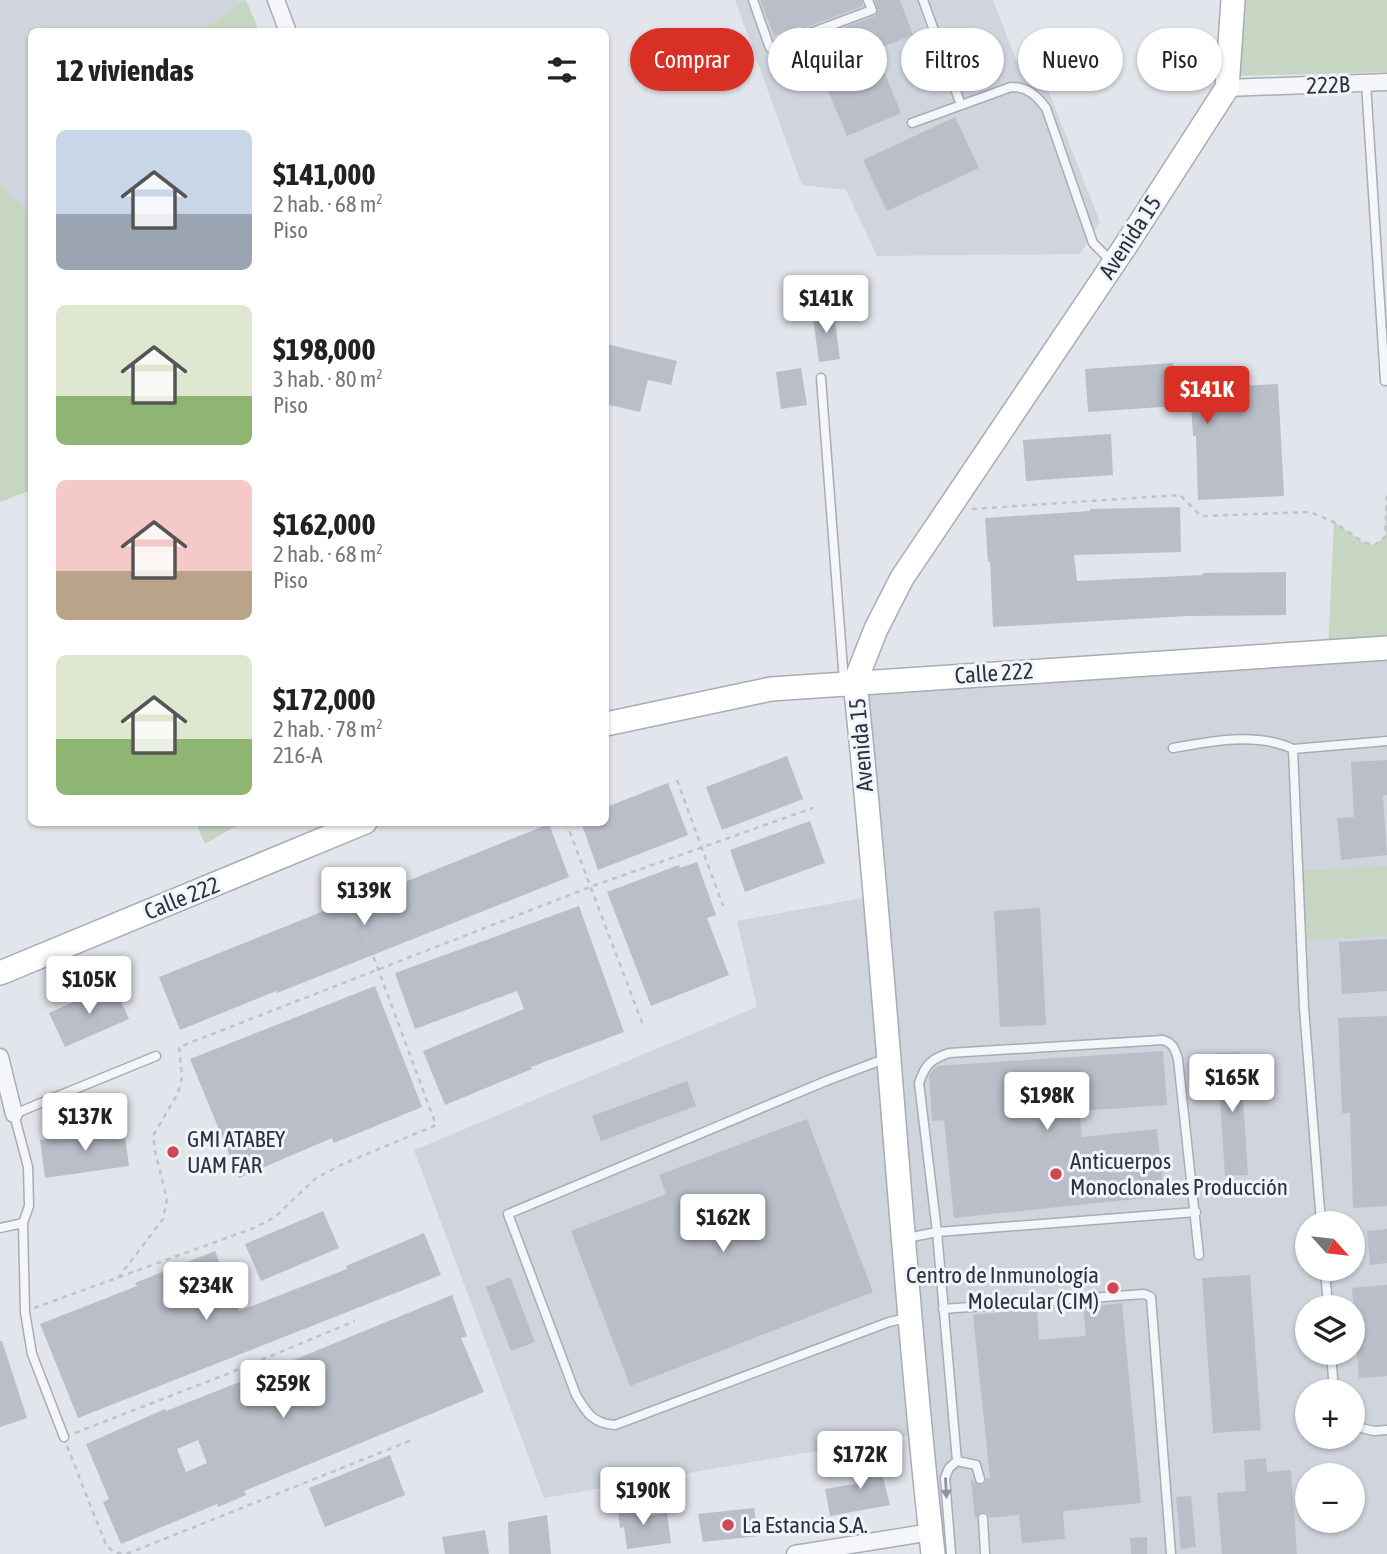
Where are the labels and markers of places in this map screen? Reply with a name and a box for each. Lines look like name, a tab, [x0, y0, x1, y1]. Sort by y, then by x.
pin: $141K	[777, 276, 875, 335]
pin: $141K	[1158, 366, 1256, 426]
pin: $139K	[315, 867, 413, 927]
pin: $105K	[40, 956, 138, 1016]
pin: $165K	[1183, 1054, 1281, 1114]
pin: $198K	[998, 1072, 1096, 1132]
pin: $137K	[36, 1094, 134, 1153]
place label: GMI ATABEY UAM FAR	[187, 1126, 286, 1178]
marker: GMI ATABEY UAM FAR	[165, 1144, 181, 1160]
place label: Anticuerpos Monoclonales Producción	[1070, 1148, 1288, 1200]
marker: Anticuerpos Monoclonales Producción	[1048, 1166, 1064, 1182]
pin: $162K	[674, 1194, 772, 1254]
pin: $234K	[157, 1262, 255, 1322]
place label: Centro de Inmunología Molecular (CIM)	[906, 1262, 1099, 1314]
marker: Centro de Inmunología Molecular (CIM)	[1105, 1280, 1121, 1296]
pin: $259K	[234, 1360, 332, 1420]
pin: $172K	[811, 1432, 909, 1491]
pin: $190K	[594, 1468, 692, 1527]
place label: La Estancia S.A.	[742, 1512, 868, 1538]
marker: La Estancia S.A.	[720, 1517, 736, 1533]

